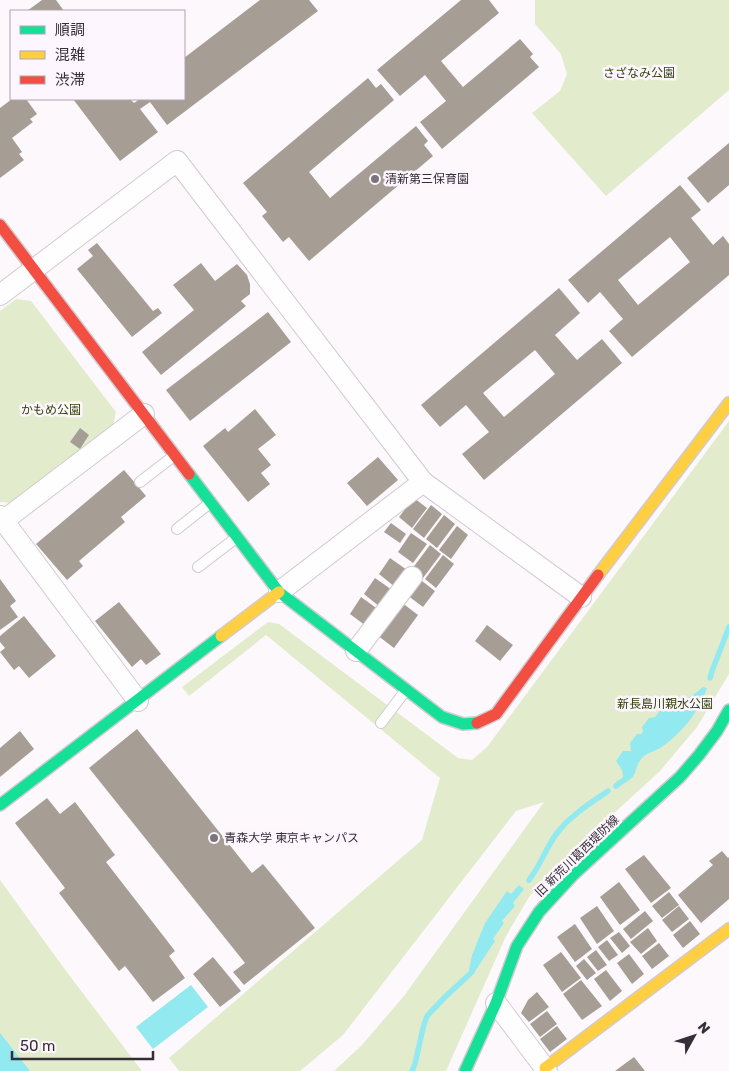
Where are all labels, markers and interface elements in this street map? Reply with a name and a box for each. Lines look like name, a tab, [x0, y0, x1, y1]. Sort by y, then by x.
legend	[10, 10, 185, 100]
text: 順調	[55, 21, 85, 39]
text: 混雑	[55, 46, 85, 64]
park label: さざなみ公園	[603, 66, 675, 80]
text: 渋滞	[55, 71, 85, 89]
place label: 清新第三保育園	[385, 172, 469, 186]
marker: 清新第三保育園	[369, 173, 381, 185]
park label: かもめ公園	[21, 403, 81, 417]
park label: 新長島川親水公園	[617, 697, 713, 711]
street label: 旧 新荒川葛西堤防線	[532, 812, 622, 900]
place label: 青森大学 東京キャンパス	[224, 831, 359, 845]
marker: 青森大学 東京キャンパス	[208, 832, 220, 844]
north arrow	[669, 1011, 719, 1061]
text: N	[694, 1019, 713, 1037]
scale bar	[12, 1028, 154, 1060]
text: 50 m	[20, 1037, 55, 1055]

